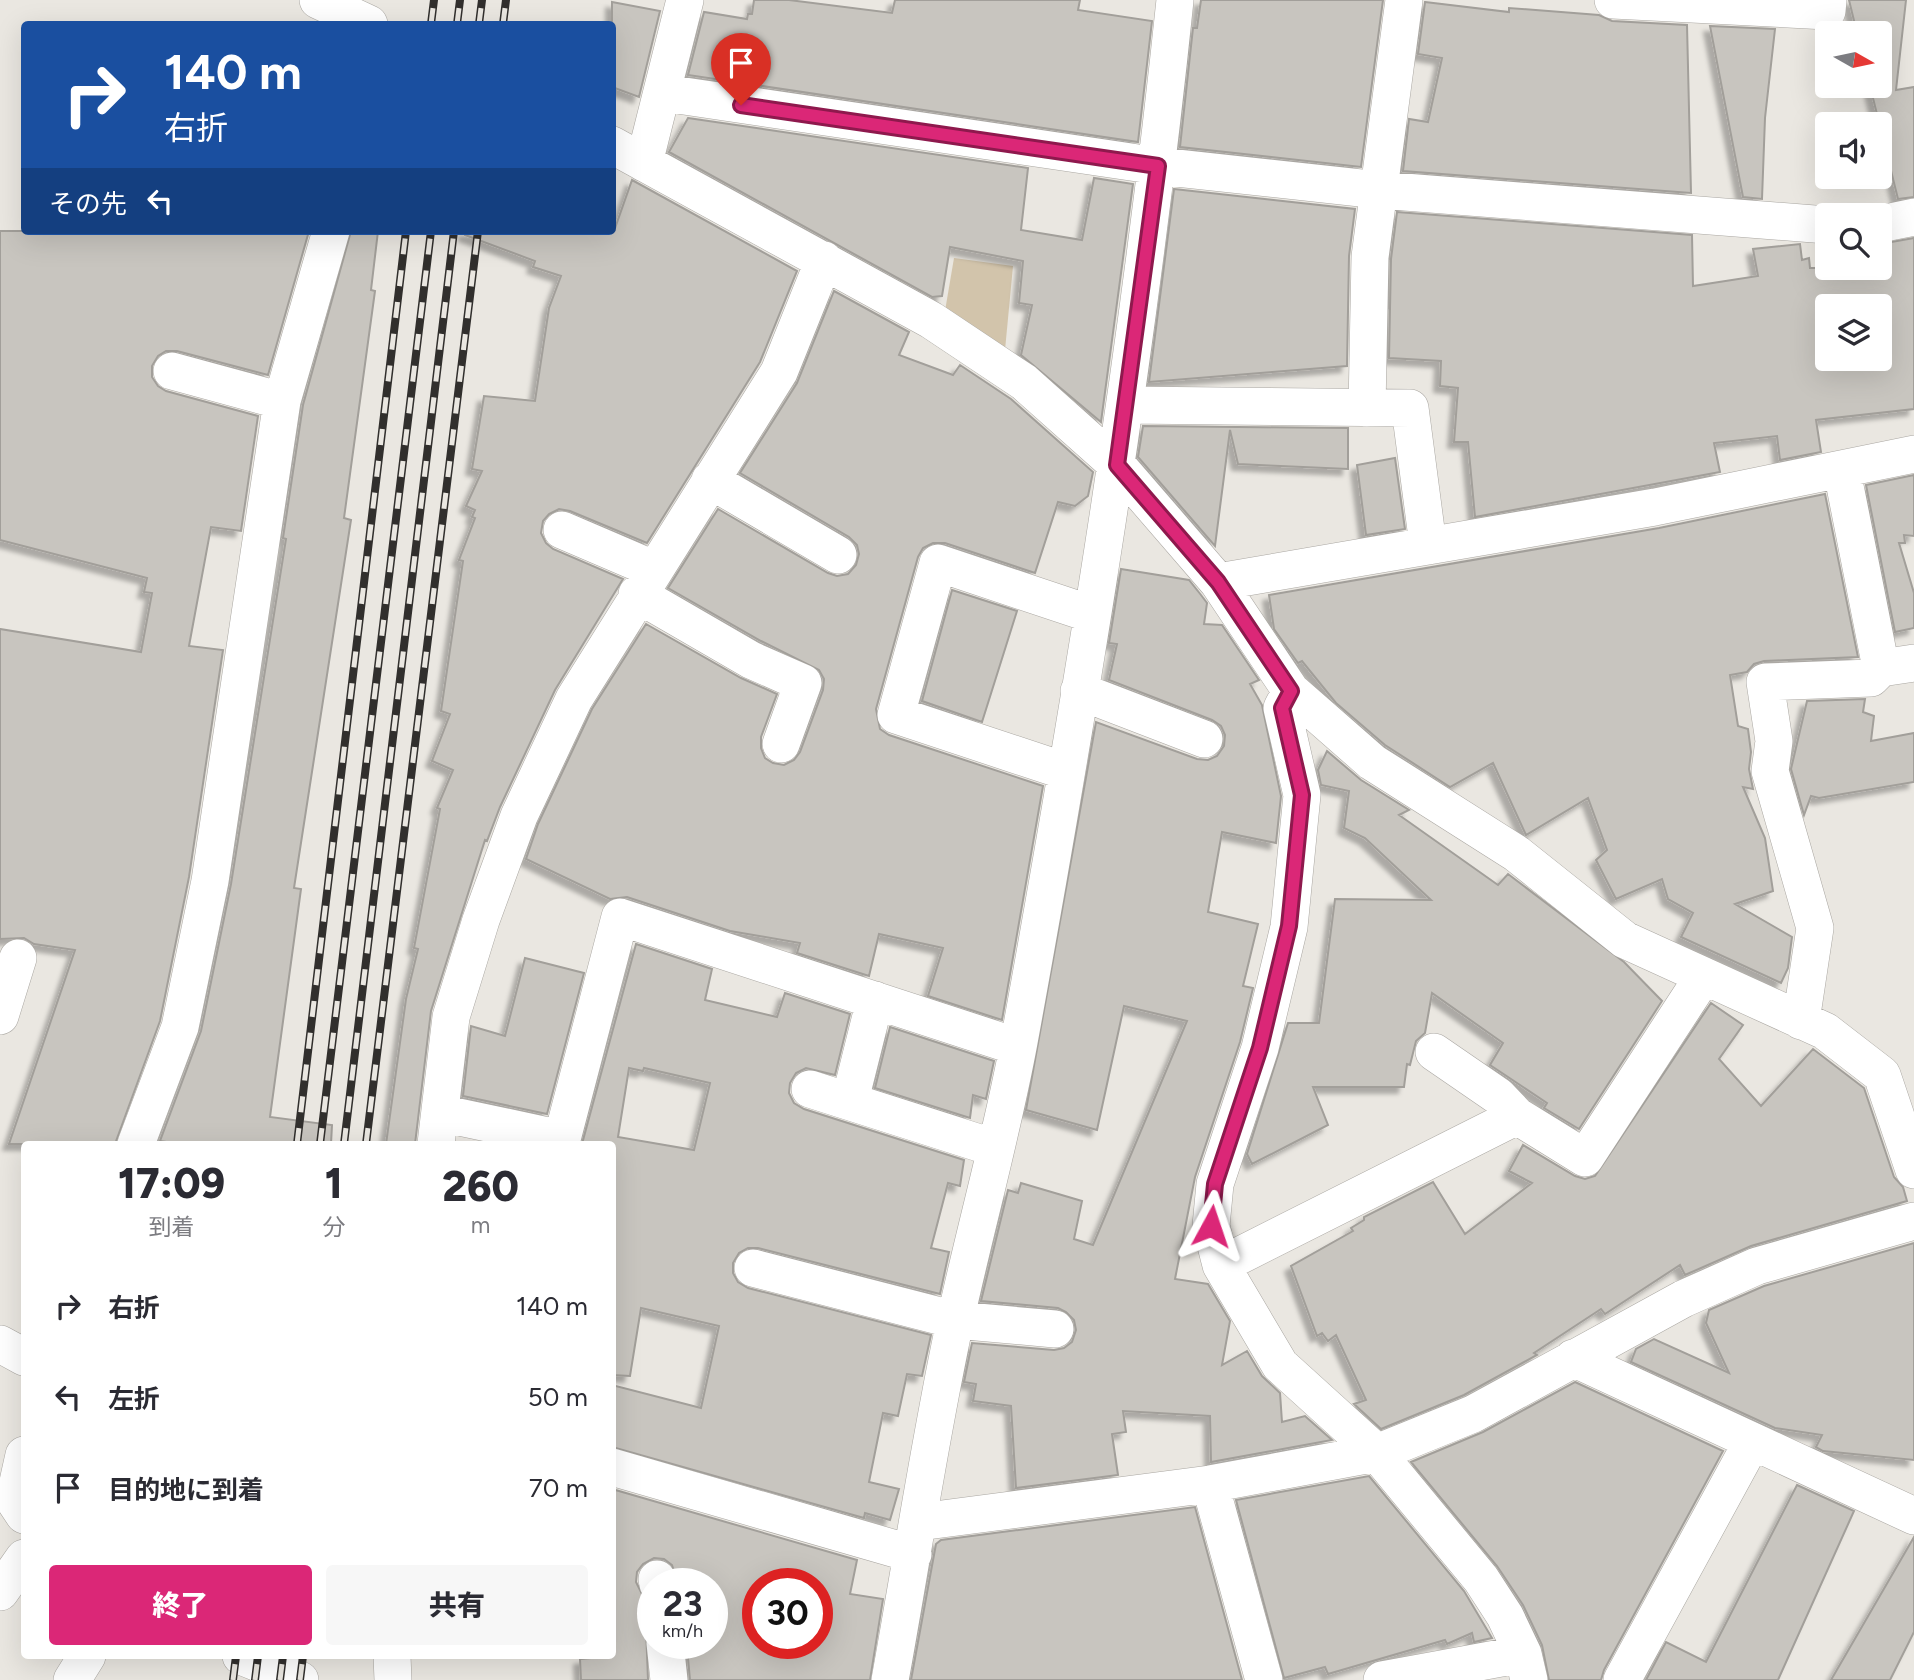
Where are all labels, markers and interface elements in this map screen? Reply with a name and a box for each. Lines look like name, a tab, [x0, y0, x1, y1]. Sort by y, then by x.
north arrow	[1815, 21, 1892, 98]
map controls	[1815, 21, 1892, 371]
pin	[711, 33, 771, 105]
text: 140 m	[164, 42, 302, 101]
icon: arrive	[722, 44, 760, 82]
icon: right	[49, 49, 140, 140]
text: 右折	[164, 109, 228, 147]
button: sound	[1815, 112, 1892, 189]
icon: left	[141, 182, 179, 220]
text: その先	[49, 188, 127, 220]
button: search	[1815, 203, 1892, 280]
button: layers	[1815, 294, 1892, 371]
text: 17:09	[118, 1158, 225, 1209]
text: 1	[325, 1158, 343, 1209]
text: 260	[442, 1161, 519, 1212]
position arrow	[1174, 1189, 1248, 1263]
text: m	[471, 1211, 490, 1239]
text: 到着	[149, 1213, 195, 1241]
text: 分	[322, 1213, 345, 1241]
icon: right	[49, 1287, 87, 1325]
text: 140 m	[516, 1290, 588, 1322]
text: 右折	[108, 1292, 160, 1324]
icon: left	[49, 1378, 87, 1416]
text: 50 m	[528, 1381, 588, 1413]
text: 左折	[108, 1383, 160, 1415]
icon: arrive	[49, 1469, 87, 1507]
text: 70 m	[529, 1472, 588, 1504]
text: 目的地に到着	[108, 1474, 264, 1506]
button: 終了	[49, 1565, 312, 1645]
button: 共有	[326, 1565, 588, 1645]
speed limit sign: 30	[742, 1568, 833, 1659]
text: 23	[663, 1583, 702, 1625]
text: km/h	[662, 1620, 703, 1642]

